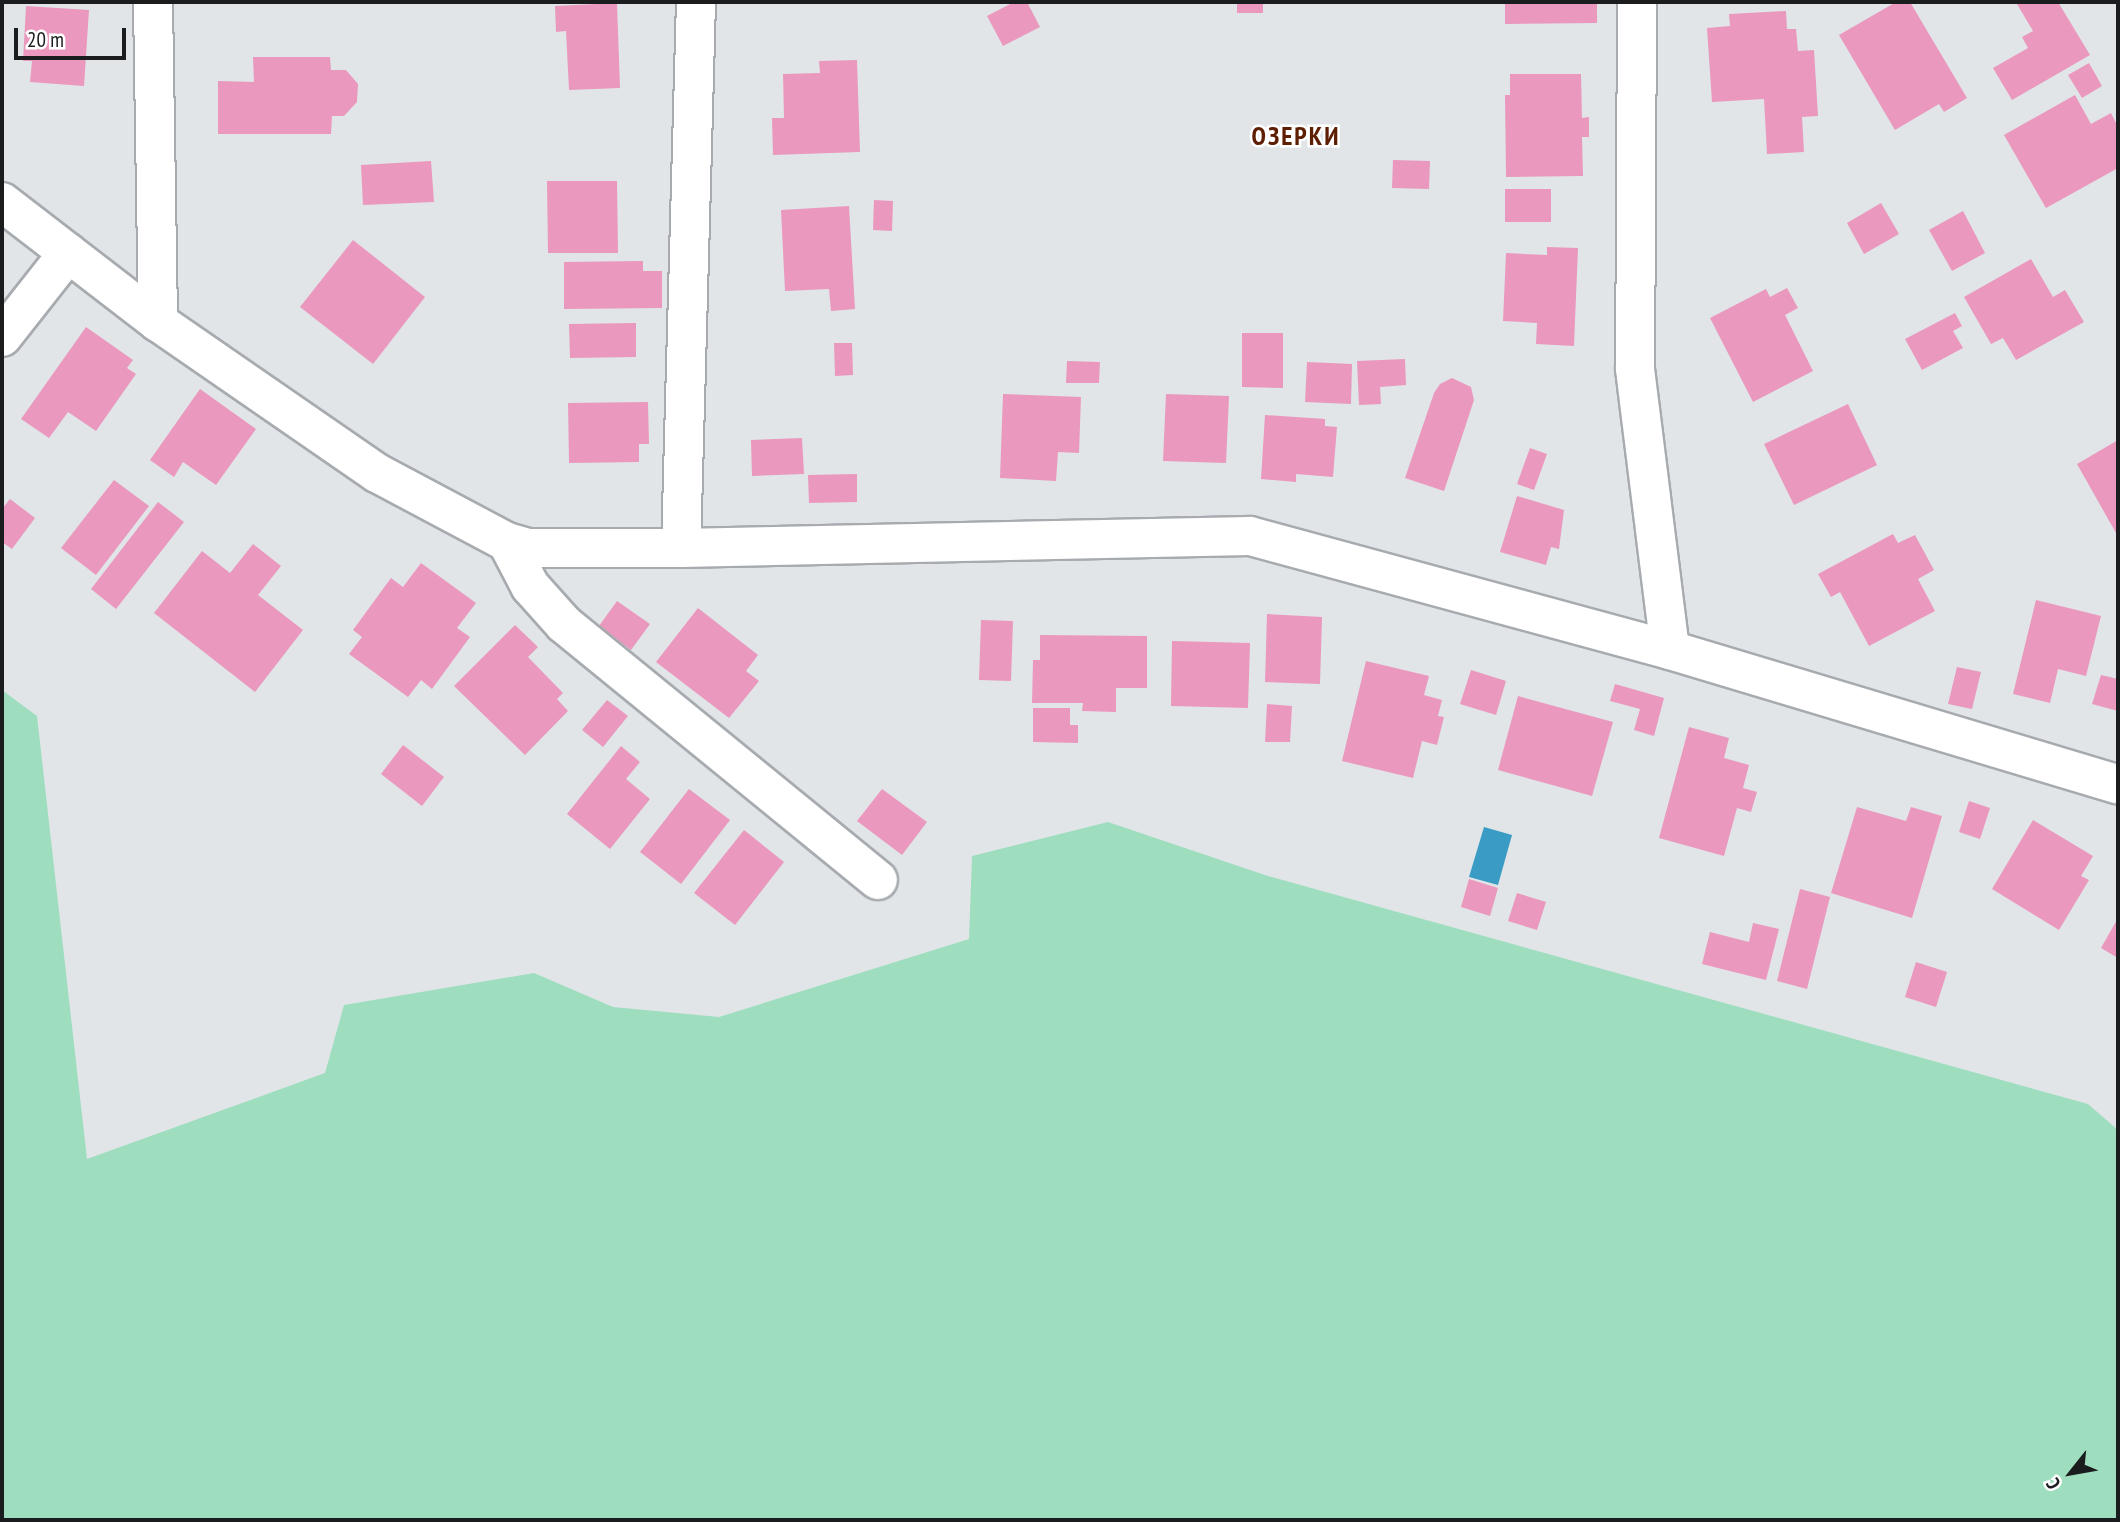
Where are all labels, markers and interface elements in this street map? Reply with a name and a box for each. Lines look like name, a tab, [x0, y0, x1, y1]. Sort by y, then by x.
scale bar	[18, 14, 130, 58]
text: 20 m	[27, 26, 64, 53]
district label: ОЗЕРКИ	[1252, 120, 1340, 152]
north arrow	[2036, 1438, 2106, 1508]
text: С	[2040, 1474, 2066, 1494]

